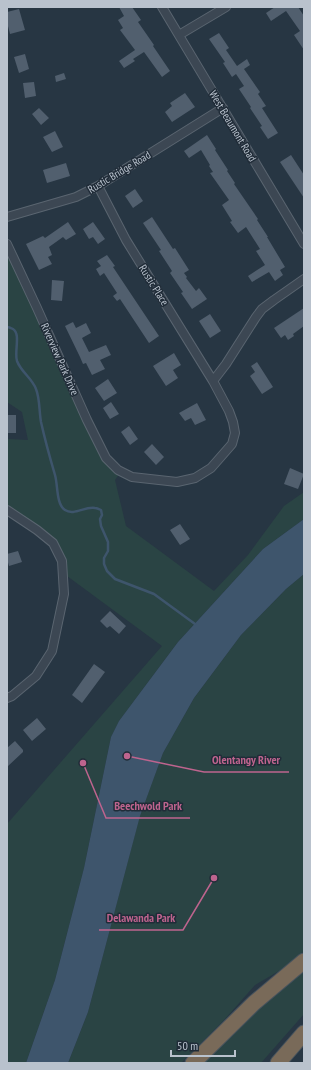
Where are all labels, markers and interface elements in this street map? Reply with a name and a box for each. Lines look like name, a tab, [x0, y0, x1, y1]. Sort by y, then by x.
street label: West Beaumont Road	[206, 88, 260, 164]
street label: Rustic Bridge Road	[85, 148, 153, 196]
street label: Rustic Place	[136, 262, 172, 308]
street label: Riverview Park Drive	[38, 321, 82, 398]
callout: Olentangy River	[204, 748, 289, 772]
text: Olentangy River	[212, 752, 281, 767]
callout: Beechwold Park	[106, 794, 190, 818]
text: Beechwold Park	[114, 798, 182, 813]
callout: Delawanda Park	[99, 906, 183, 930]
text: Delawanda Park	[107, 910, 175, 925]
scale bar	[171, 1032, 235, 1058]
text: 50 m	[177, 1038, 198, 1053]

